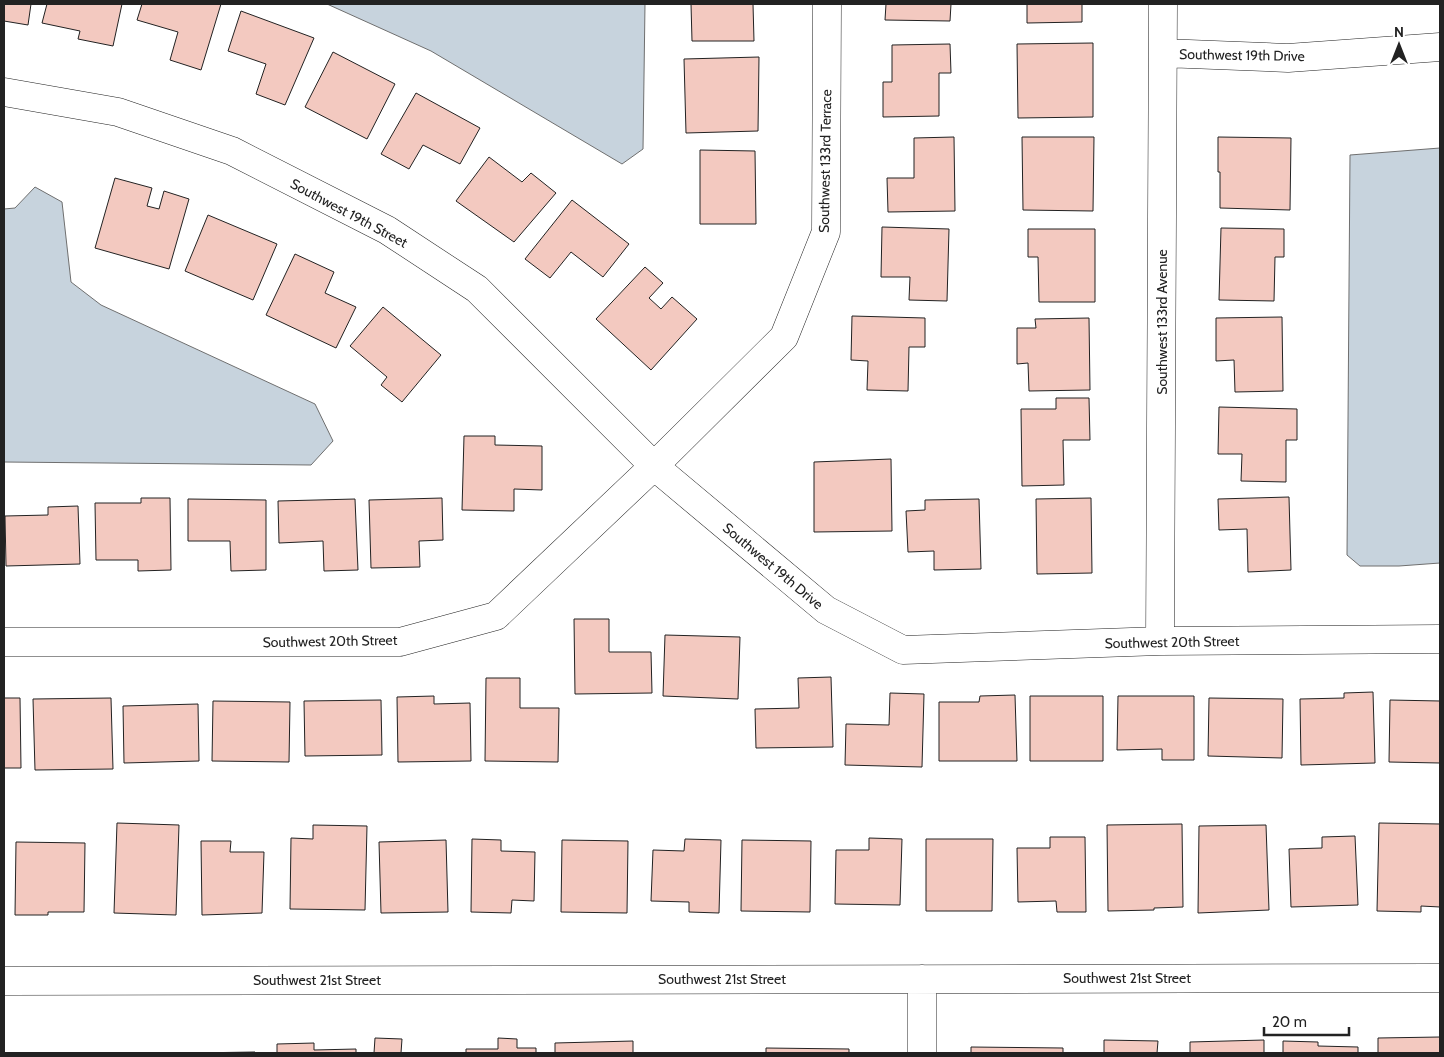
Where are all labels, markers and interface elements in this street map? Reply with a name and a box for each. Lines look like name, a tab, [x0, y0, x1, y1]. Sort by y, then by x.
north arrow	[1374, 20, 1424, 70]
text: N	[1394, 23, 1404, 41]
street label: Southwest 19th Drive	[1179, 45, 1305, 65]
street label: Southwest 133rd Terrace	[815, 89, 835, 233]
street label: Southwest 19th Street	[287, 174, 411, 252]
street label: Southwest 133rd Avenue	[1153, 249, 1171, 395]
street label: Southwest 19th Drive	[719, 519, 827, 613]
street label: Southwest 20th Street	[262, 631, 398, 651]
street label: Southwest 20th Street	[1104, 632, 1240, 652]
street label: Southwest 21st Street	[1063, 969, 1191, 987]
street label: Southwest 21st Street	[658, 970, 786, 988]
street label: Southwest 21st Street	[253, 971, 381, 989]
scale bar	[1264, 1004, 1349, 1036]
text: 20 m	[1272, 1013, 1307, 1031]

